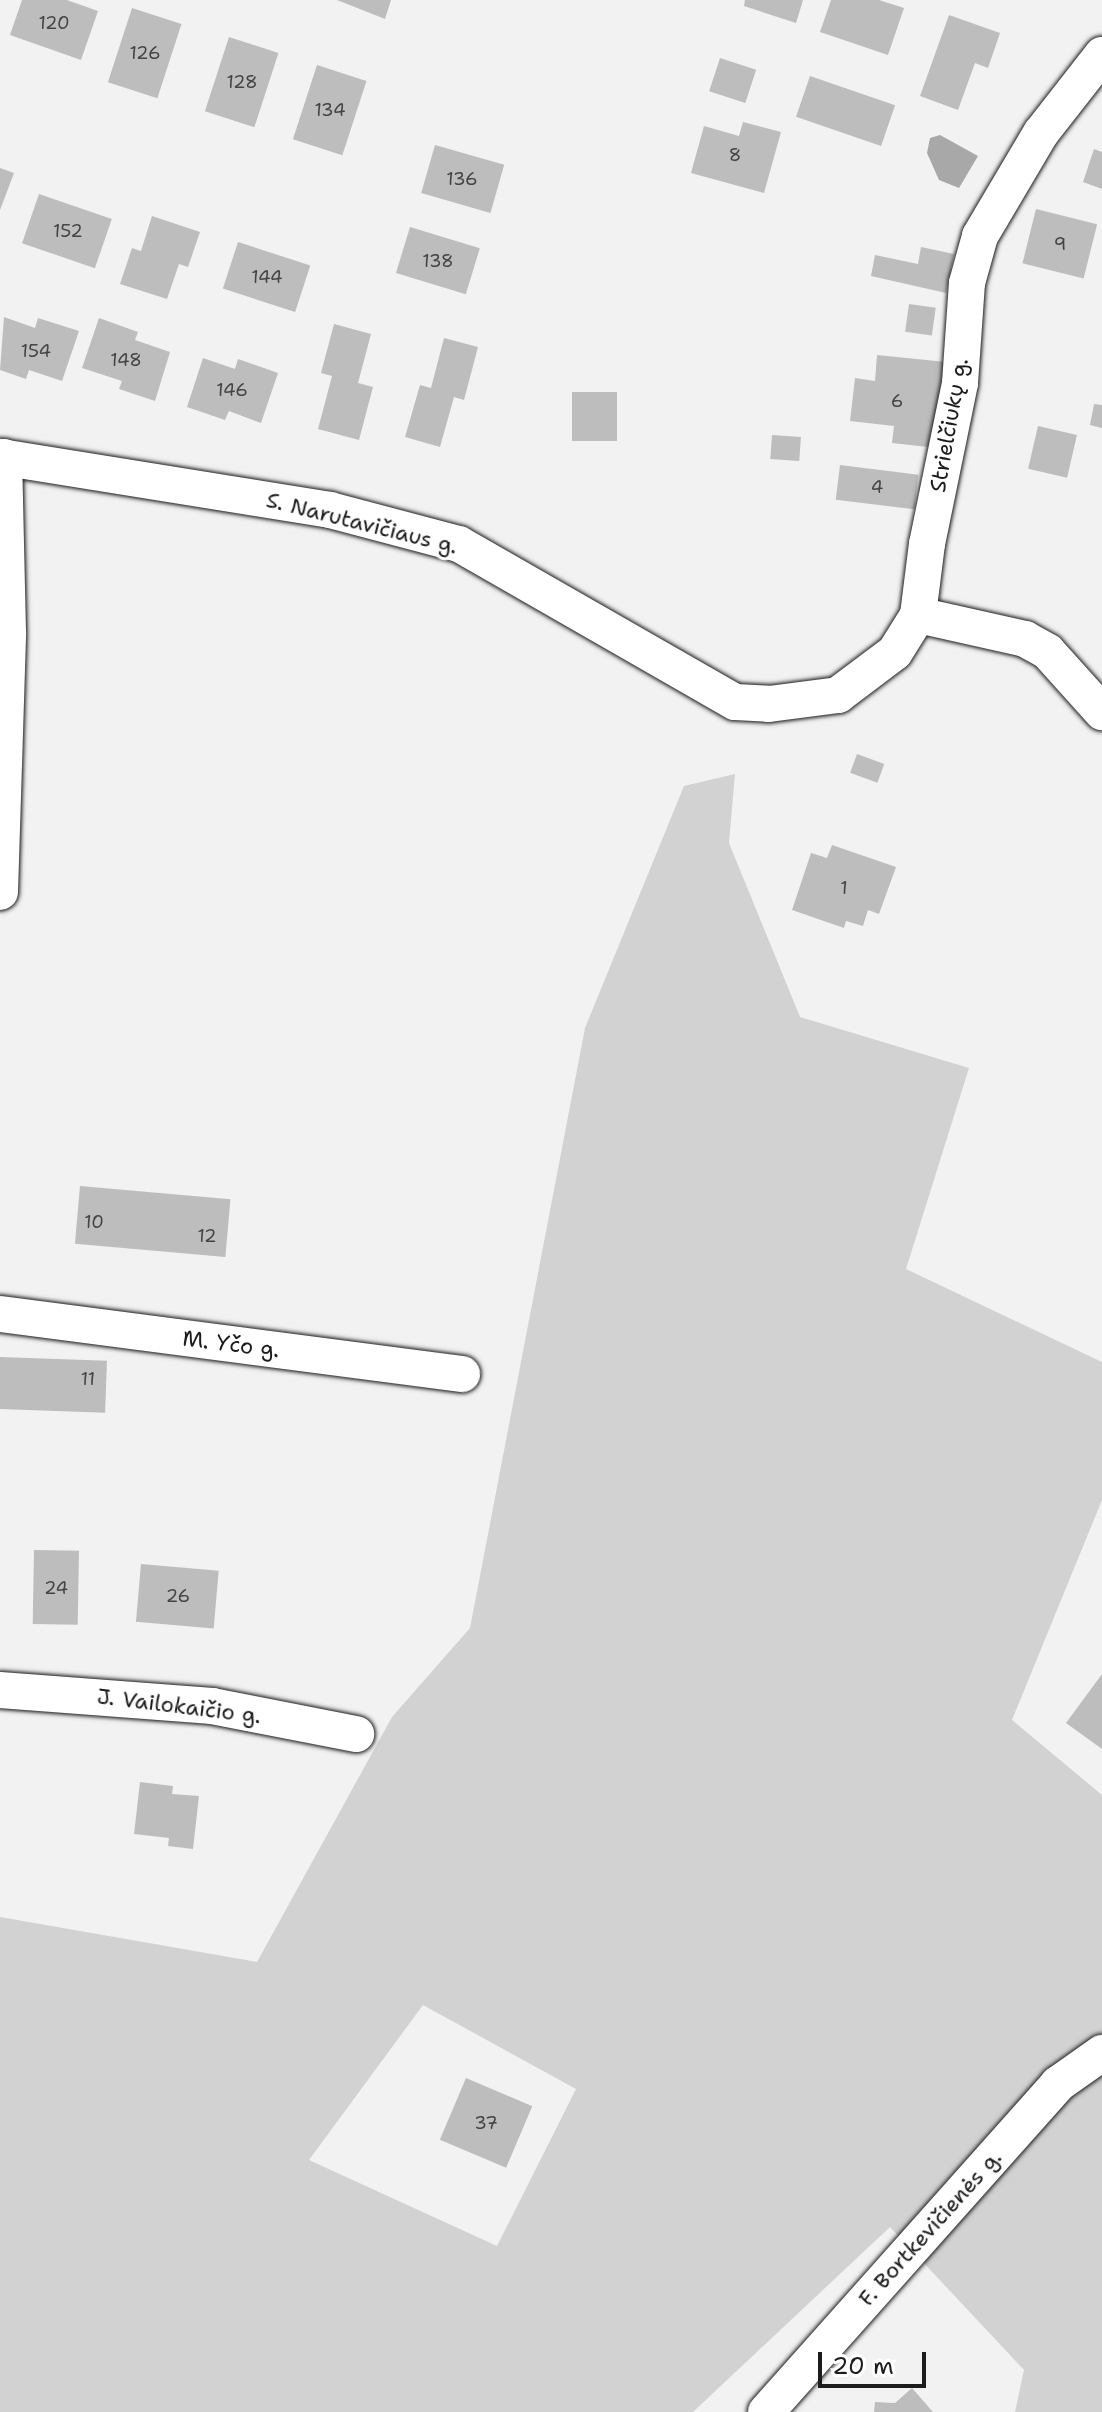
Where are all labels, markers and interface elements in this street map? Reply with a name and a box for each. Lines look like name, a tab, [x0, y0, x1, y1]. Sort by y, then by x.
house number: 120	[38, 12, 70, 34]
house number: 126	[129, 42, 161, 64]
house number: 128	[226, 71, 258, 93]
house number: 134	[314, 99, 346, 121]
house number: 8	[729, 144, 741, 166]
house number: 136	[446, 168, 478, 190]
house number: 152	[53, 220, 83, 242]
house number: 9	[1054, 233, 1066, 255]
house number: 138	[422, 250, 454, 272]
house number: 144	[251, 266, 283, 288]
house number: 154	[21, 340, 51, 362]
house number: 148	[110, 349, 142, 371]
street label: Strielčiukų g.	[924, 356, 974, 494]
house number: 146	[216, 379, 248, 401]
house number: 6	[891, 390, 903, 412]
house number: 4	[871, 476, 883, 498]
street label: S. Narutavičiaus g.	[264, 486, 460, 560]
house number: 1	[840, 877, 848, 899]
house number: 10	[84, 1211, 104, 1233]
house number: 12	[197, 1225, 217, 1247]
street label: M. Yčo g.	[181, 1325, 281, 1363]
house number: 11	[81, 1368, 95, 1390]
house number: 24	[44, 1577, 68, 1599]
house number: 26	[166, 1585, 190, 1607]
street label: J. Vailokaičio g.	[95, 1683, 263, 1729]
house number: 37	[474, 2112, 498, 2134]
street label: F. Bortkevičienės g.	[853, 2144, 1007, 2312]
scale bar	[822, 2336, 930, 2386]
text: 20 m	[832, 2350, 894, 2382]

